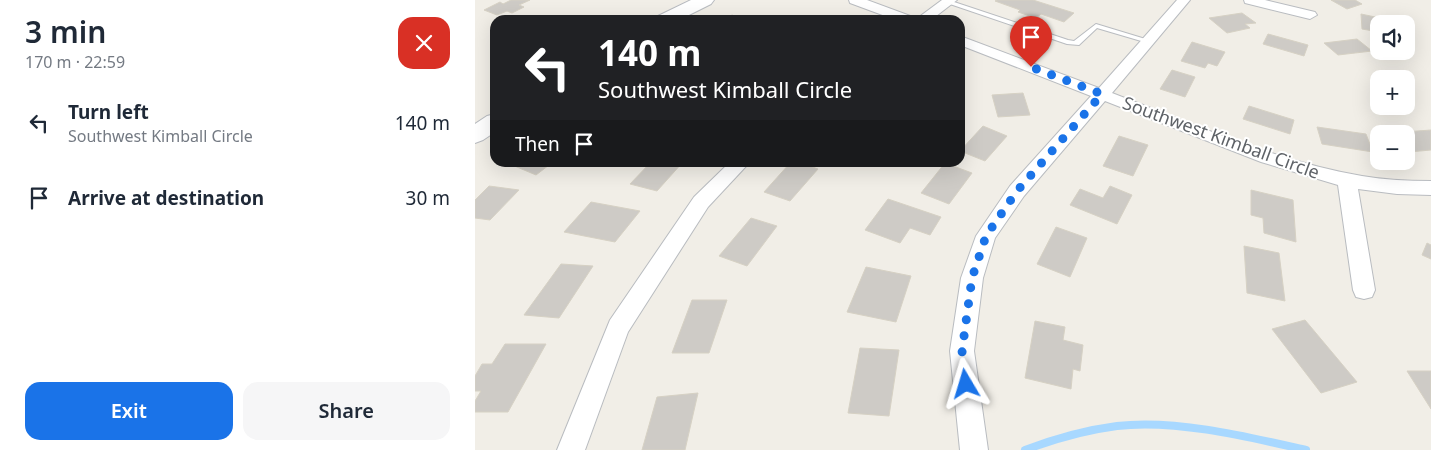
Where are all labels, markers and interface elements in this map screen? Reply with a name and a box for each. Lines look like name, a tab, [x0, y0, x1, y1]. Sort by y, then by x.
text: 3 min	[25, 11, 106, 52]
map controls	[1370, 15, 1415, 170]
button: sound	[1370, 15, 1415, 60]
pin	[1010, 16, 1052, 67]
button: close	[398, 17, 450, 69]
icon: arrive	[1017, 23, 1045, 51]
text: 140 m	[598, 29, 701, 76]
icon: left	[515, 35, 580, 100]
text: 170 m · 22:59	[25, 51, 125, 73]
button: +	[1370, 70, 1415, 115]
text: Southwest Kimball Circle	[598, 74, 852, 104]
street label: Southwest Kimball Circle	[1120, 90, 1323, 184]
text: Turn left	[68, 99, 149, 125]
icon: left	[25, 109, 53, 137]
text: 140 m	[395, 110, 450, 136]
text: Southwest Kimball Circle	[68, 125, 253, 147]
button: −	[1370, 125, 1415, 170]
icon: arrive	[570, 130, 598, 158]
text: Then	[515, 131, 560, 157]
icon: arrive	[25, 184, 53, 212]
text: Arrive at destination	[68, 185, 264, 211]
text: 30 m	[406, 185, 450, 211]
position arrow	[939, 357, 991, 409]
button: Exit	[25, 382, 233, 440]
button: Share	[243, 382, 450, 440]

